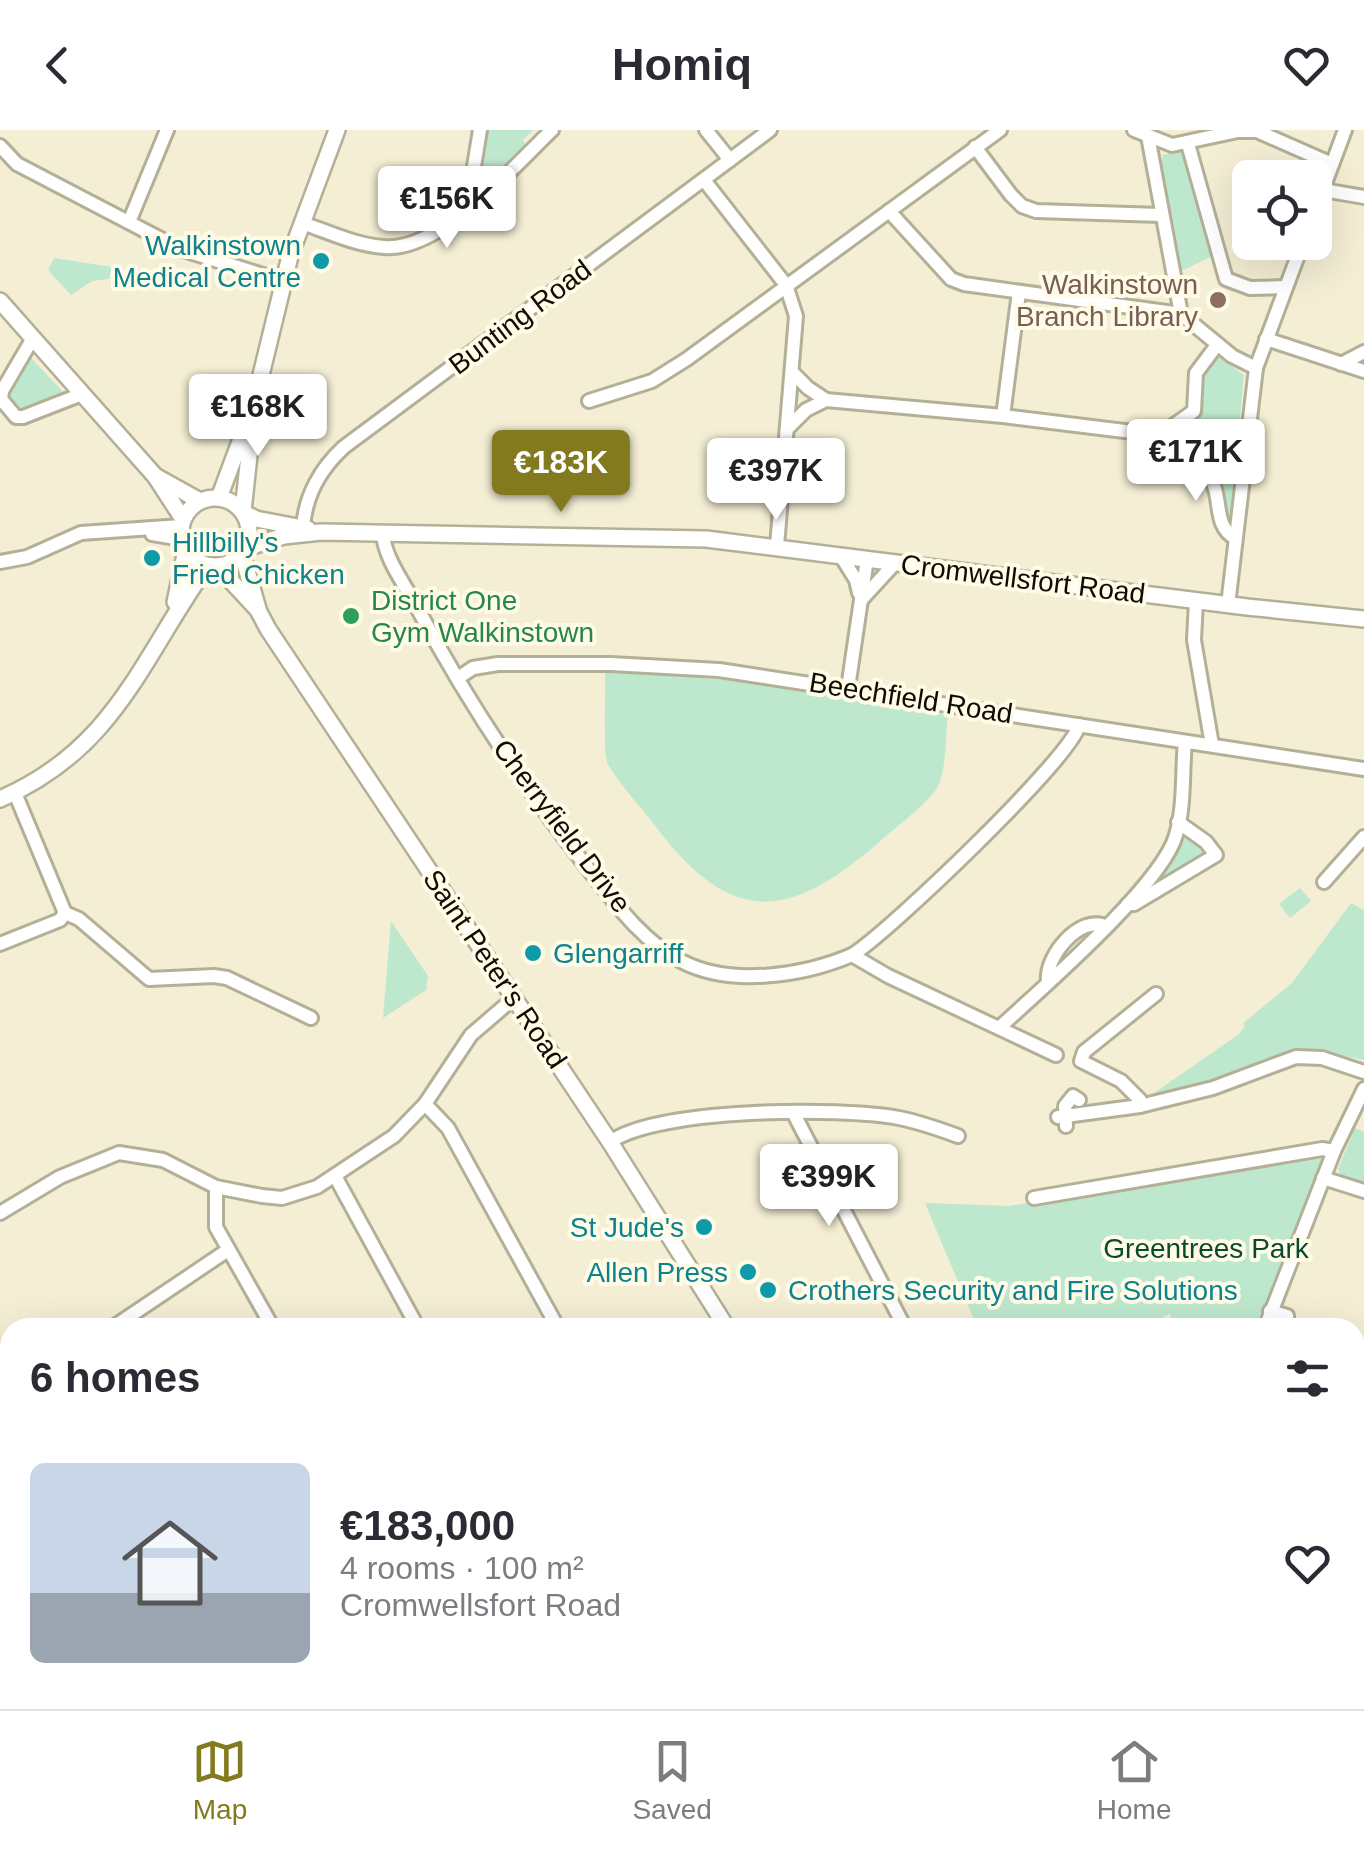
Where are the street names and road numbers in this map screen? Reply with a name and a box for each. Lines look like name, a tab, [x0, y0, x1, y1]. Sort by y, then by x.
street label: Bunting Road	[443, 254, 597, 380]
street label: Cromwellsfort Road	[899, 549, 1147, 609]
street label: Beechfield Road	[807, 667, 1015, 729]
street label: Cherryfield Drive	[487, 733, 637, 919]
street label: Saint Peter's Road	[417, 864, 573, 1074]

